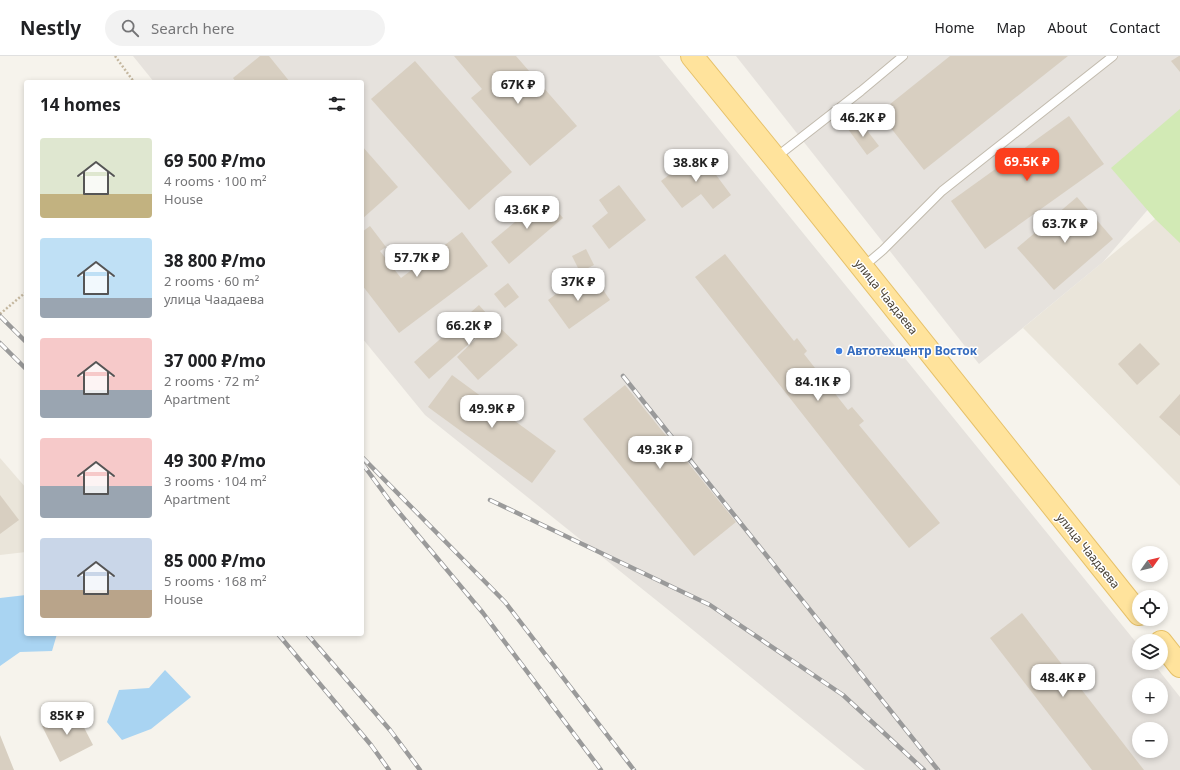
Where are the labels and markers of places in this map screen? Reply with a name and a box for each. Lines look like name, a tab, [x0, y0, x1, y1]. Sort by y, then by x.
pin: 67K ₽	[490, 71, 546, 105]
pin: 46.2K ₽	[826, 104, 900, 138]
pin: 69.5K ₽	[990, 148, 1064, 182]
pin: 38.8K ₽	[659, 149, 733, 183]
pin: 43.6K ₽	[490, 196, 564, 230]
pin: 63.7K ₽	[1028, 210, 1102, 244]
pin: 57.7K ₽	[380, 244, 454, 278]
pin: 37K ₽	[550, 268, 606, 302]
pin: 66.2K ₽	[432, 312, 506, 346]
place label: Автотехцентр Восток	[847, 342, 978, 359]
marker: Автотехцентр Восток	[834, 346, 844, 356]
pin: 84.1K ₽	[781, 368, 855, 402]
pin: 49.9K ₽	[455, 395, 529, 429]
pin: 49.3K ₽	[623, 436, 697, 470]
pin: 48.4K ₽	[1026, 664, 1100, 698]
pin: 85K ₽	[39, 702, 95, 736]

